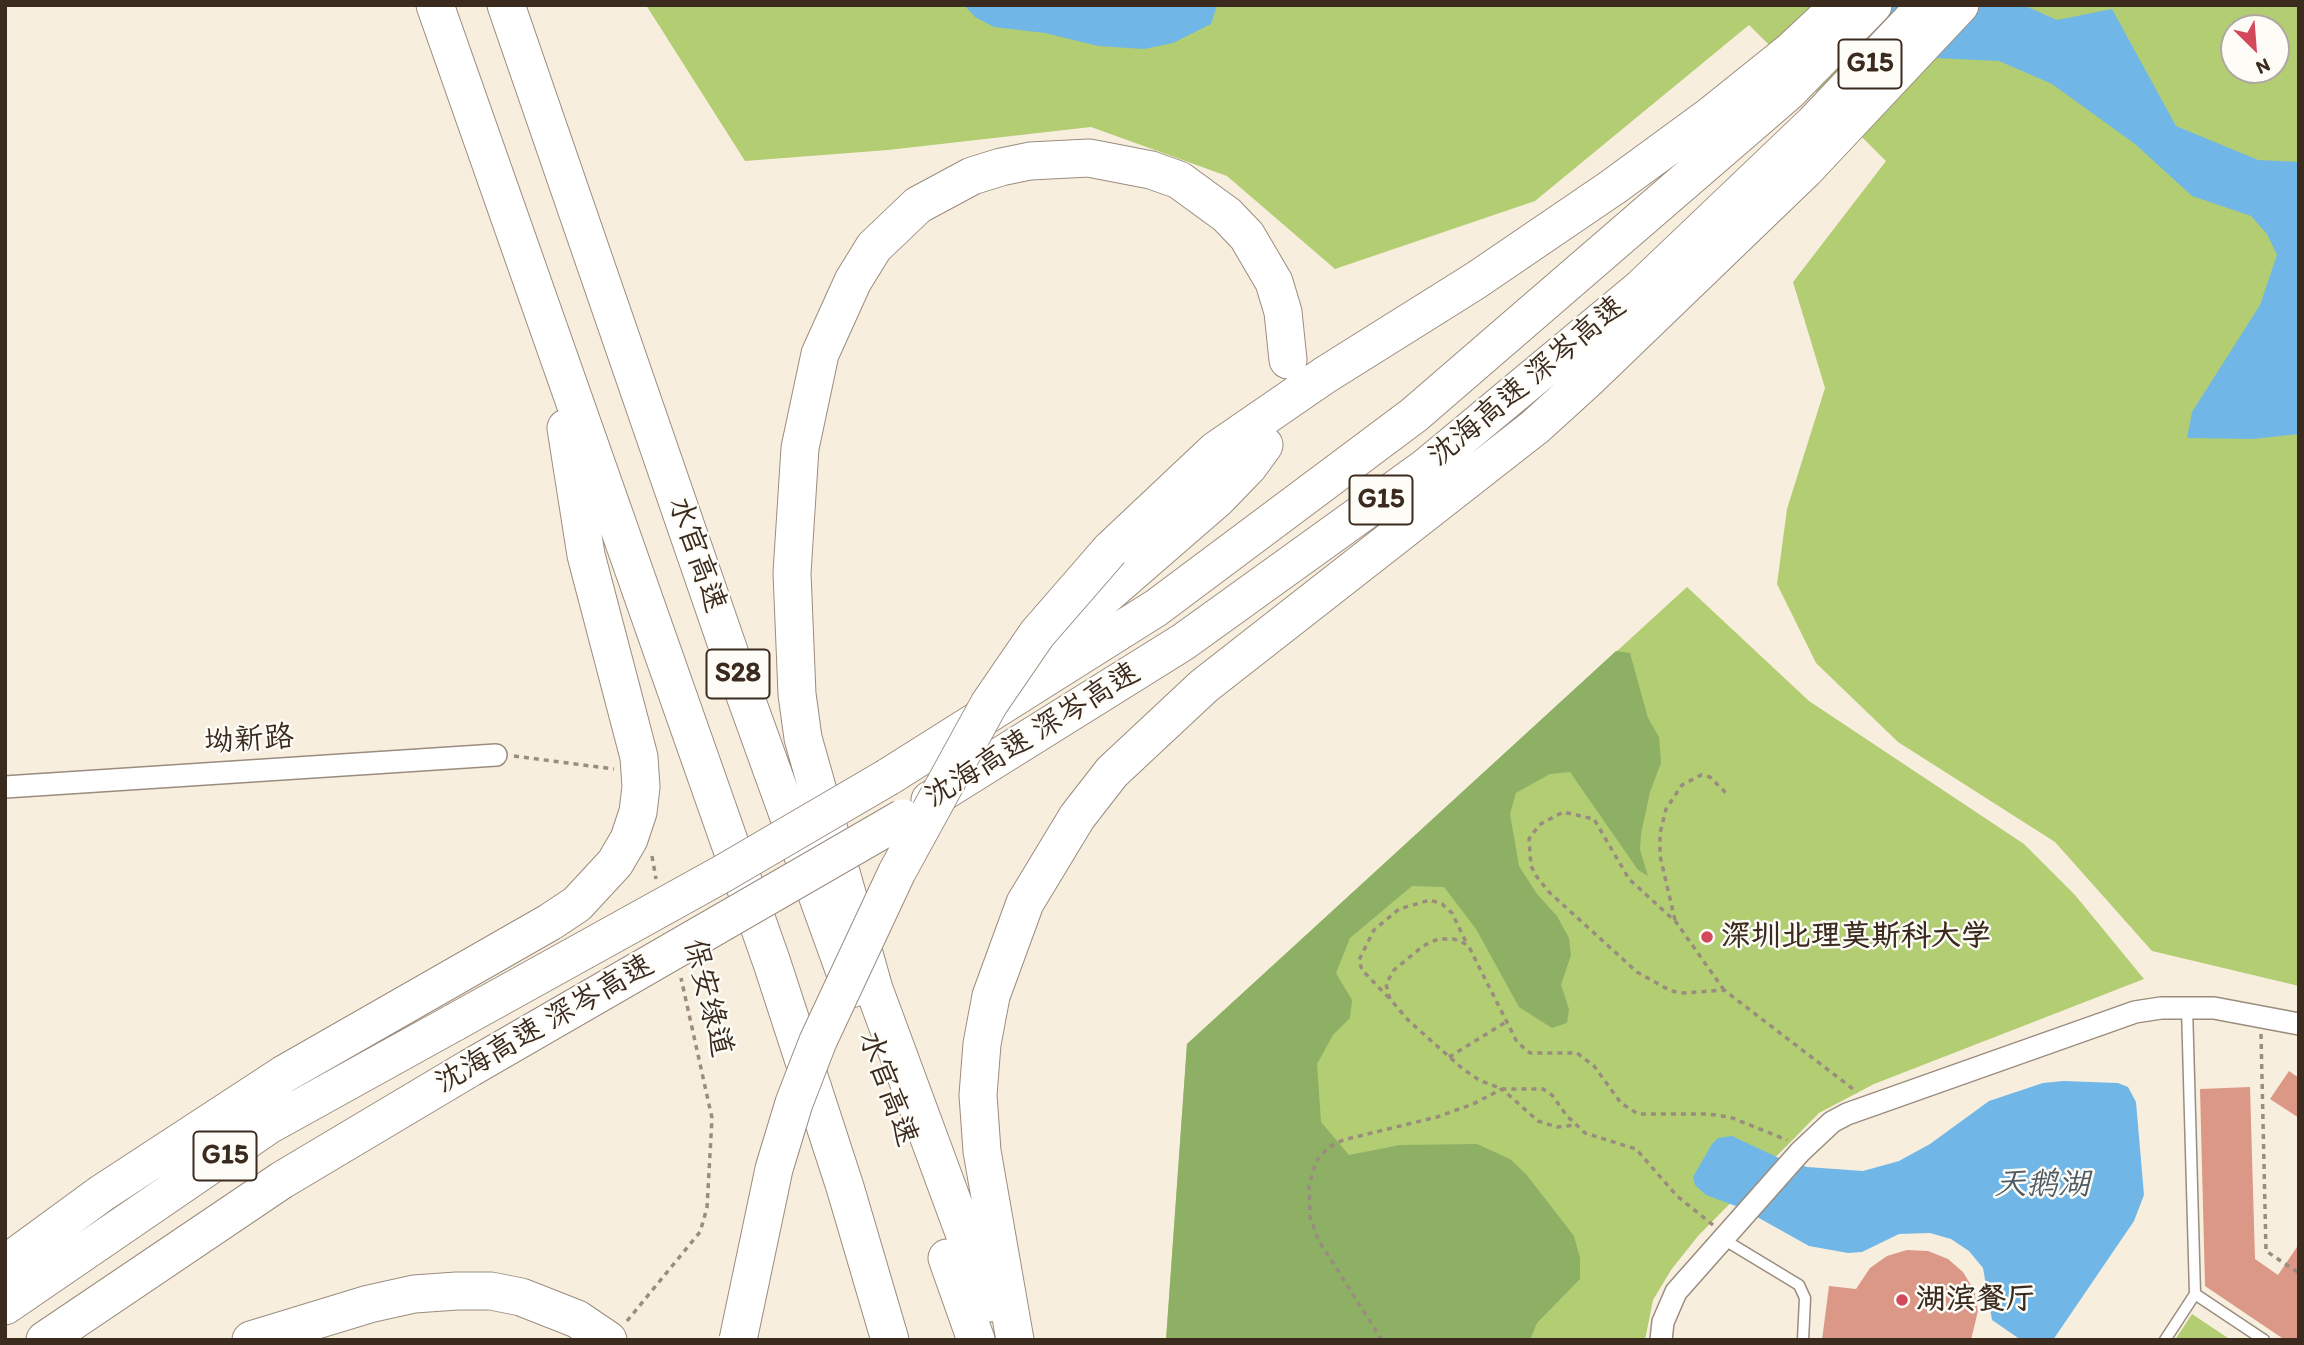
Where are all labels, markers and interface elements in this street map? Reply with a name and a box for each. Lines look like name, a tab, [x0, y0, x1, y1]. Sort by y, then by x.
north arrow	[2220, 14, 2290, 84]
road number: G15	[1839, 40, 1902, 88]
text: N	[2253, 54, 2274, 80]
street label: 沈海高速 深岑高速	[1422, 289, 1634, 475]
road number: G15	[1350, 476, 1412, 524]
street label: 水官高速	[659, 492, 733, 618]
road number: S28	[706, 650, 770, 698]
street label: 沈海高速 深岑高速	[919, 655, 1147, 817]
street label: 坳新路	[203, 720, 295, 762]
place label: 深圳北理莫斯科大学	[1721, 919, 1991, 955]
marker: 深圳北理莫斯科大学	[1699, 929, 1715, 945]
street label: 保安绿道	[675, 935, 739, 1061]
street label: 沈海高速 深岑高速	[429, 948, 661, 1102]
street label: 水官高速	[850, 1026, 924, 1152]
road number: G15	[194, 1132, 256, 1180]
water label: 天鹅湖	[1994, 1167, 2090, 1205]
place label: 湖滨餐厅	[1916, 1282, 2036, 1318]
marker: 湖滨餐厅	[1894, 1292, 1910, 1308]

